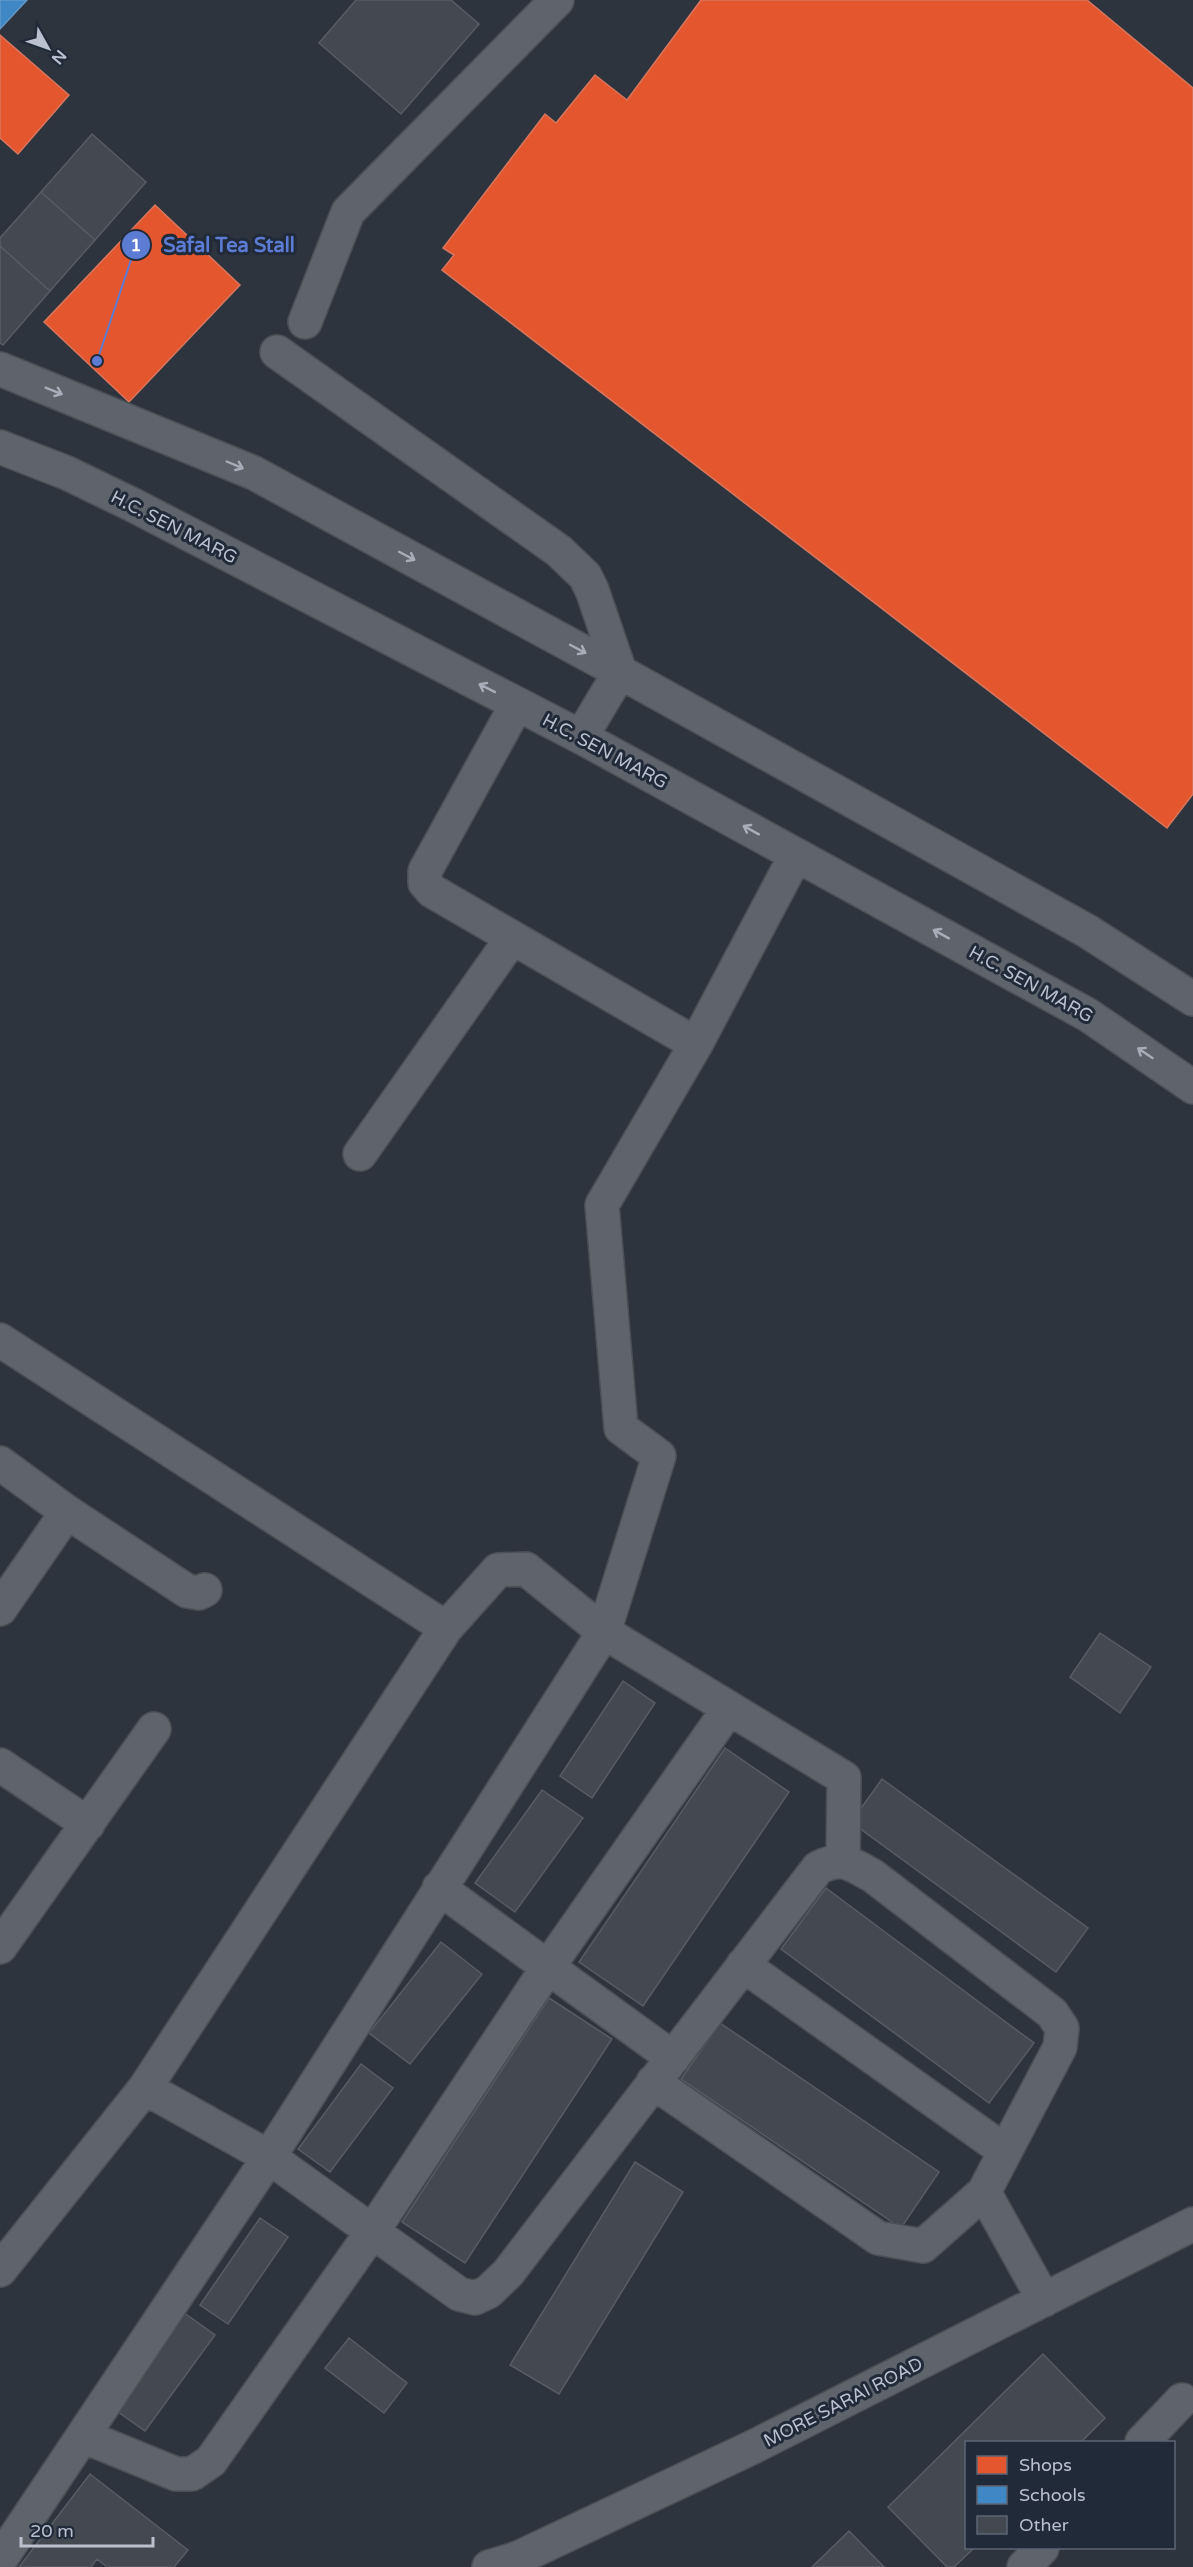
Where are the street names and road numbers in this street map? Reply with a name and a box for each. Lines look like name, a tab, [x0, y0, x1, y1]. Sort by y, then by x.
street label: H.C. SEN MARG	[107, 486, 241, 568]
street label: H.C. SEN MARG	[539, 709, 671, 793]
street label: H.C. SEN MARG	[965, 941, 1097, 1027]
street label: MORE SARAI ROAD	[760, 2352, 926, 2452]

